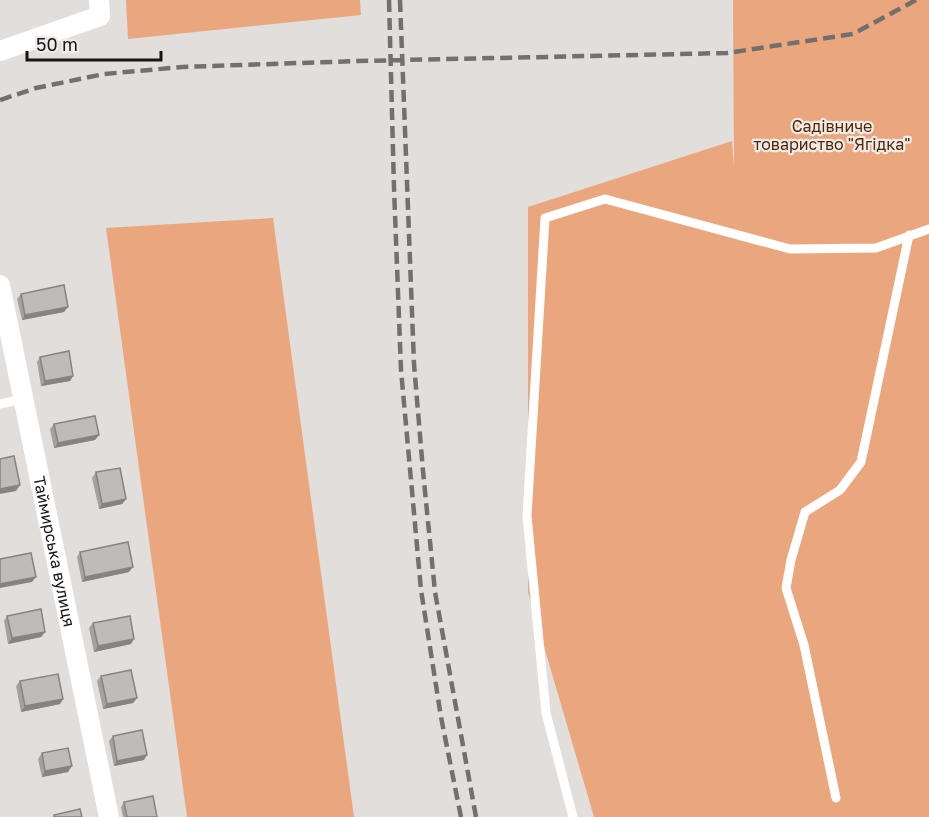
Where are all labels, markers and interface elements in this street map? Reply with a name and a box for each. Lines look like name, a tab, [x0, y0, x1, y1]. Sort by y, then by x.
scale bar	[27, 24, 160, 62]
text: 50 m	[36, 33, 78, 55]
park label: Садівниче товариство "Ягідка"	[754, 116, 910, 154]
street label: Таймирська вулиця	[29, 474, 80, 629]

